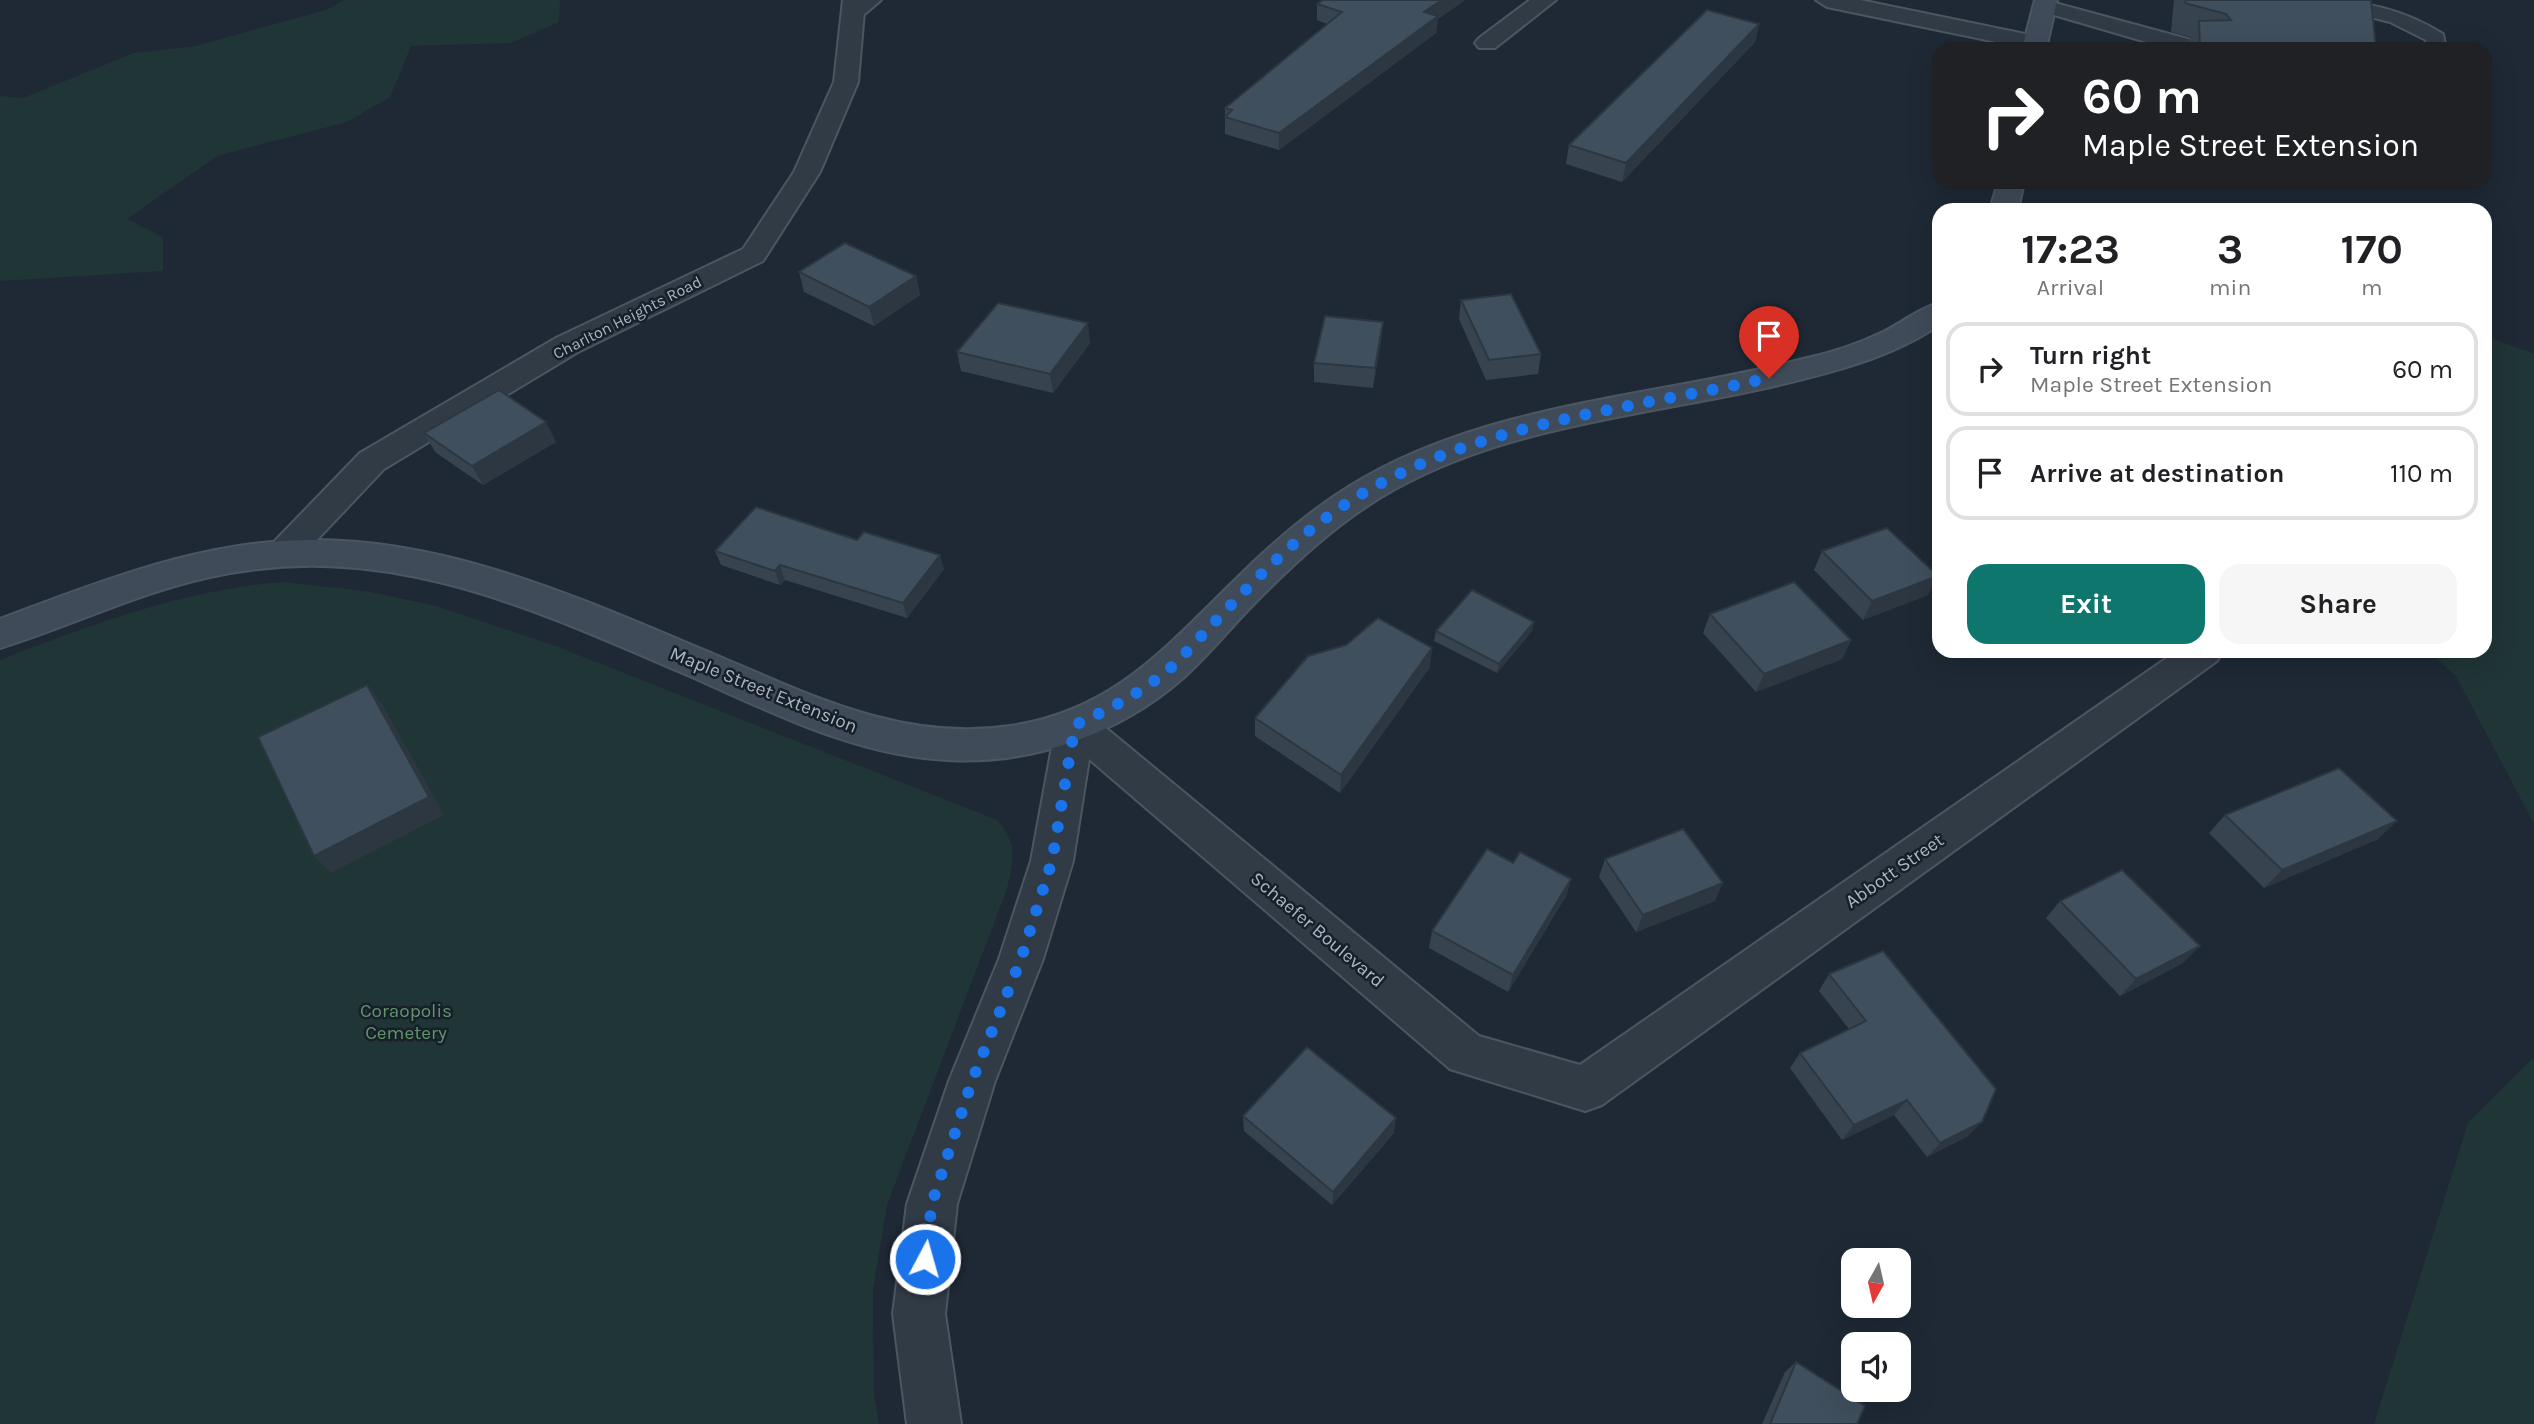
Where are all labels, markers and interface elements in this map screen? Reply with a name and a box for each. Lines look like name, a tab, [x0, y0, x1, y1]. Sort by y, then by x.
text: 60 m	[2082, 68, 2202, 125]
icon: right	[1967, 70, 2058, 161]
text: Maple Street Extension	[2082, 127, 2419, 164]
text: 17:23	[2021, 224, 2120, 274]
text: 3	[2217, 224, 2243, 274]
text: 170	[2340, 224, 2403, 274]
street label: Charlton Heights Road	[550, 272, 705, 363]
text: Arrival	[2037, 274, 2104, 301]
text: min	[2209, 274, 2251, 301]
text: m	[2361, 274, 2382, 301]
pin	[1739, 306, 1799, 378]
icon: arrive	[1750, 317, 1788, 355]
text: Turn right	[2030, 340, 2151, 371]
icon: right	[1971, 350, 2009, 388]
text: 60 m	[2392, 354, 2453, 385]
text: Maple Street Extension	[2030, 371, 2272, 398]
icon: arrive	[1971, 454, 2009, 492]
text: Arrive at destination	[2030, 458, 2284, 489]
text: 110 m	[2390, 458, 2453, 489]
button: Exit	[1967, 564, 2205, 644]
button: Share	[2219, 564, 2457, 644]
street label: Maple Street Extension	[667, 642, 861, 738]
street label: Abbott Street	[1841, 829, 1948, 913]
street label: Schaefer Boulevard	[1246, 867, 1389, 992]
park label: Coraopolis Cemetery	[360, 1000, 452, 1044]
position arrow	[888, 1222, 962, 1296]
north arrow	[1841, 1248, 1911, 1318]
map controls	[1841, 1248, 1911, 1402]
button: sound	[1841, 1332, 1911, 1402]

